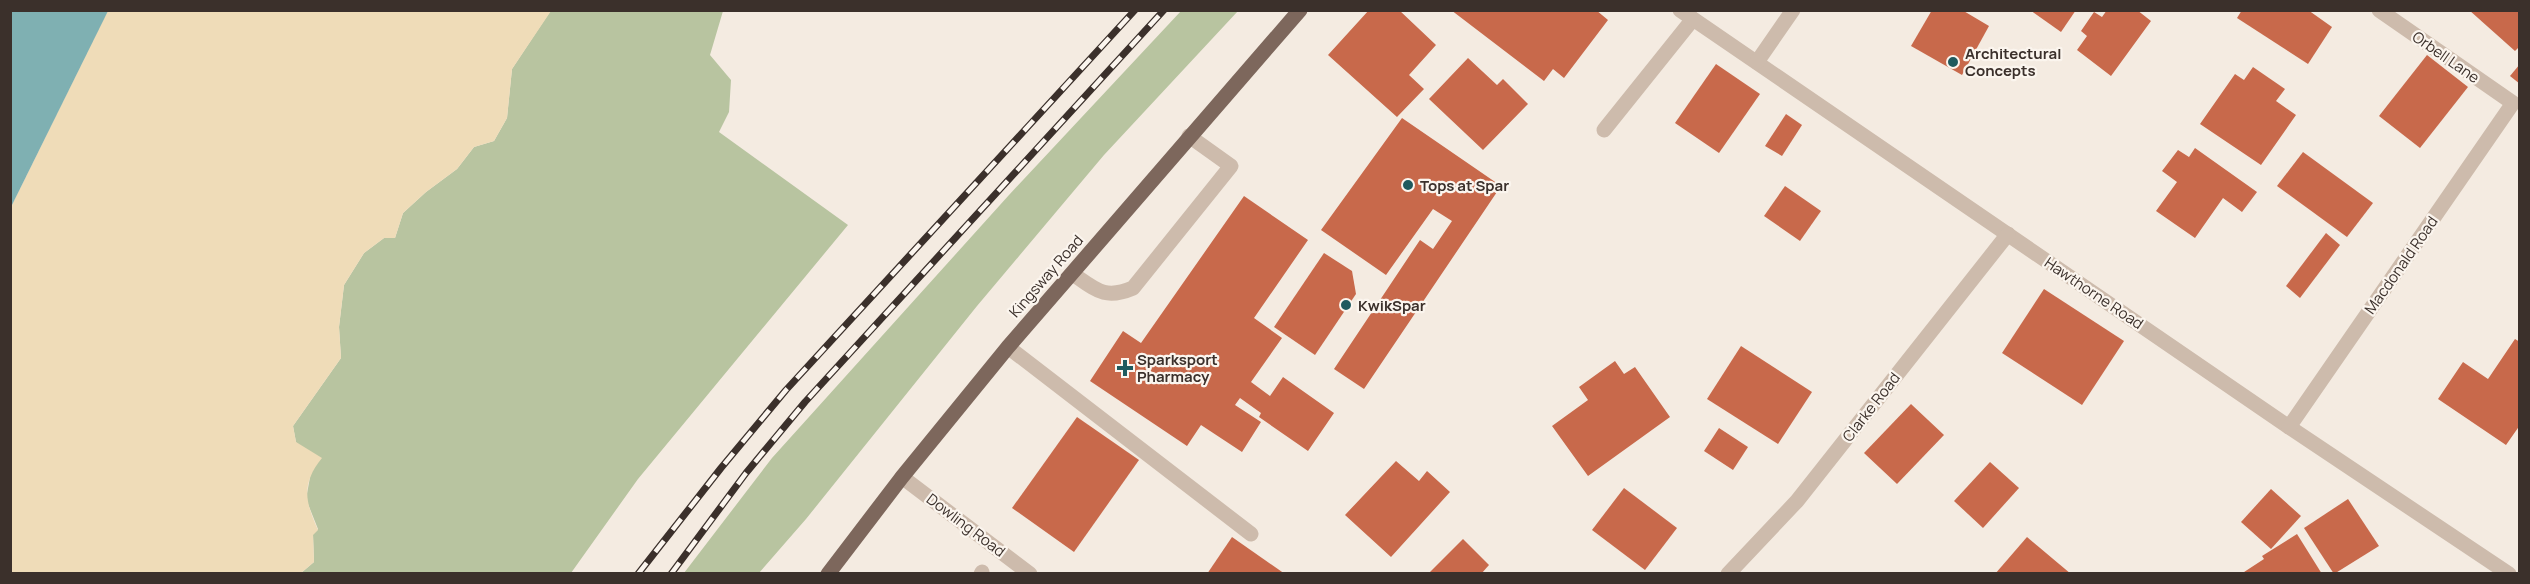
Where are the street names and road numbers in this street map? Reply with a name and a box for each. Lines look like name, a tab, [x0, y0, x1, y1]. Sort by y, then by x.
street label: Orbell Lane	[2408, 26, 2484, 88]
street label: Macdonald Road	[2359, 212, 2443, 318]
street label: Kingsway Road	[1004, 230, 1088, 322]
street label: Hawthorne Road	[2040, 252, 2148, 334]
street label: Clarke Road	[1837, 368, 1905, 446]
street label: Dowling Road	[922, 488, 1010, 562]

